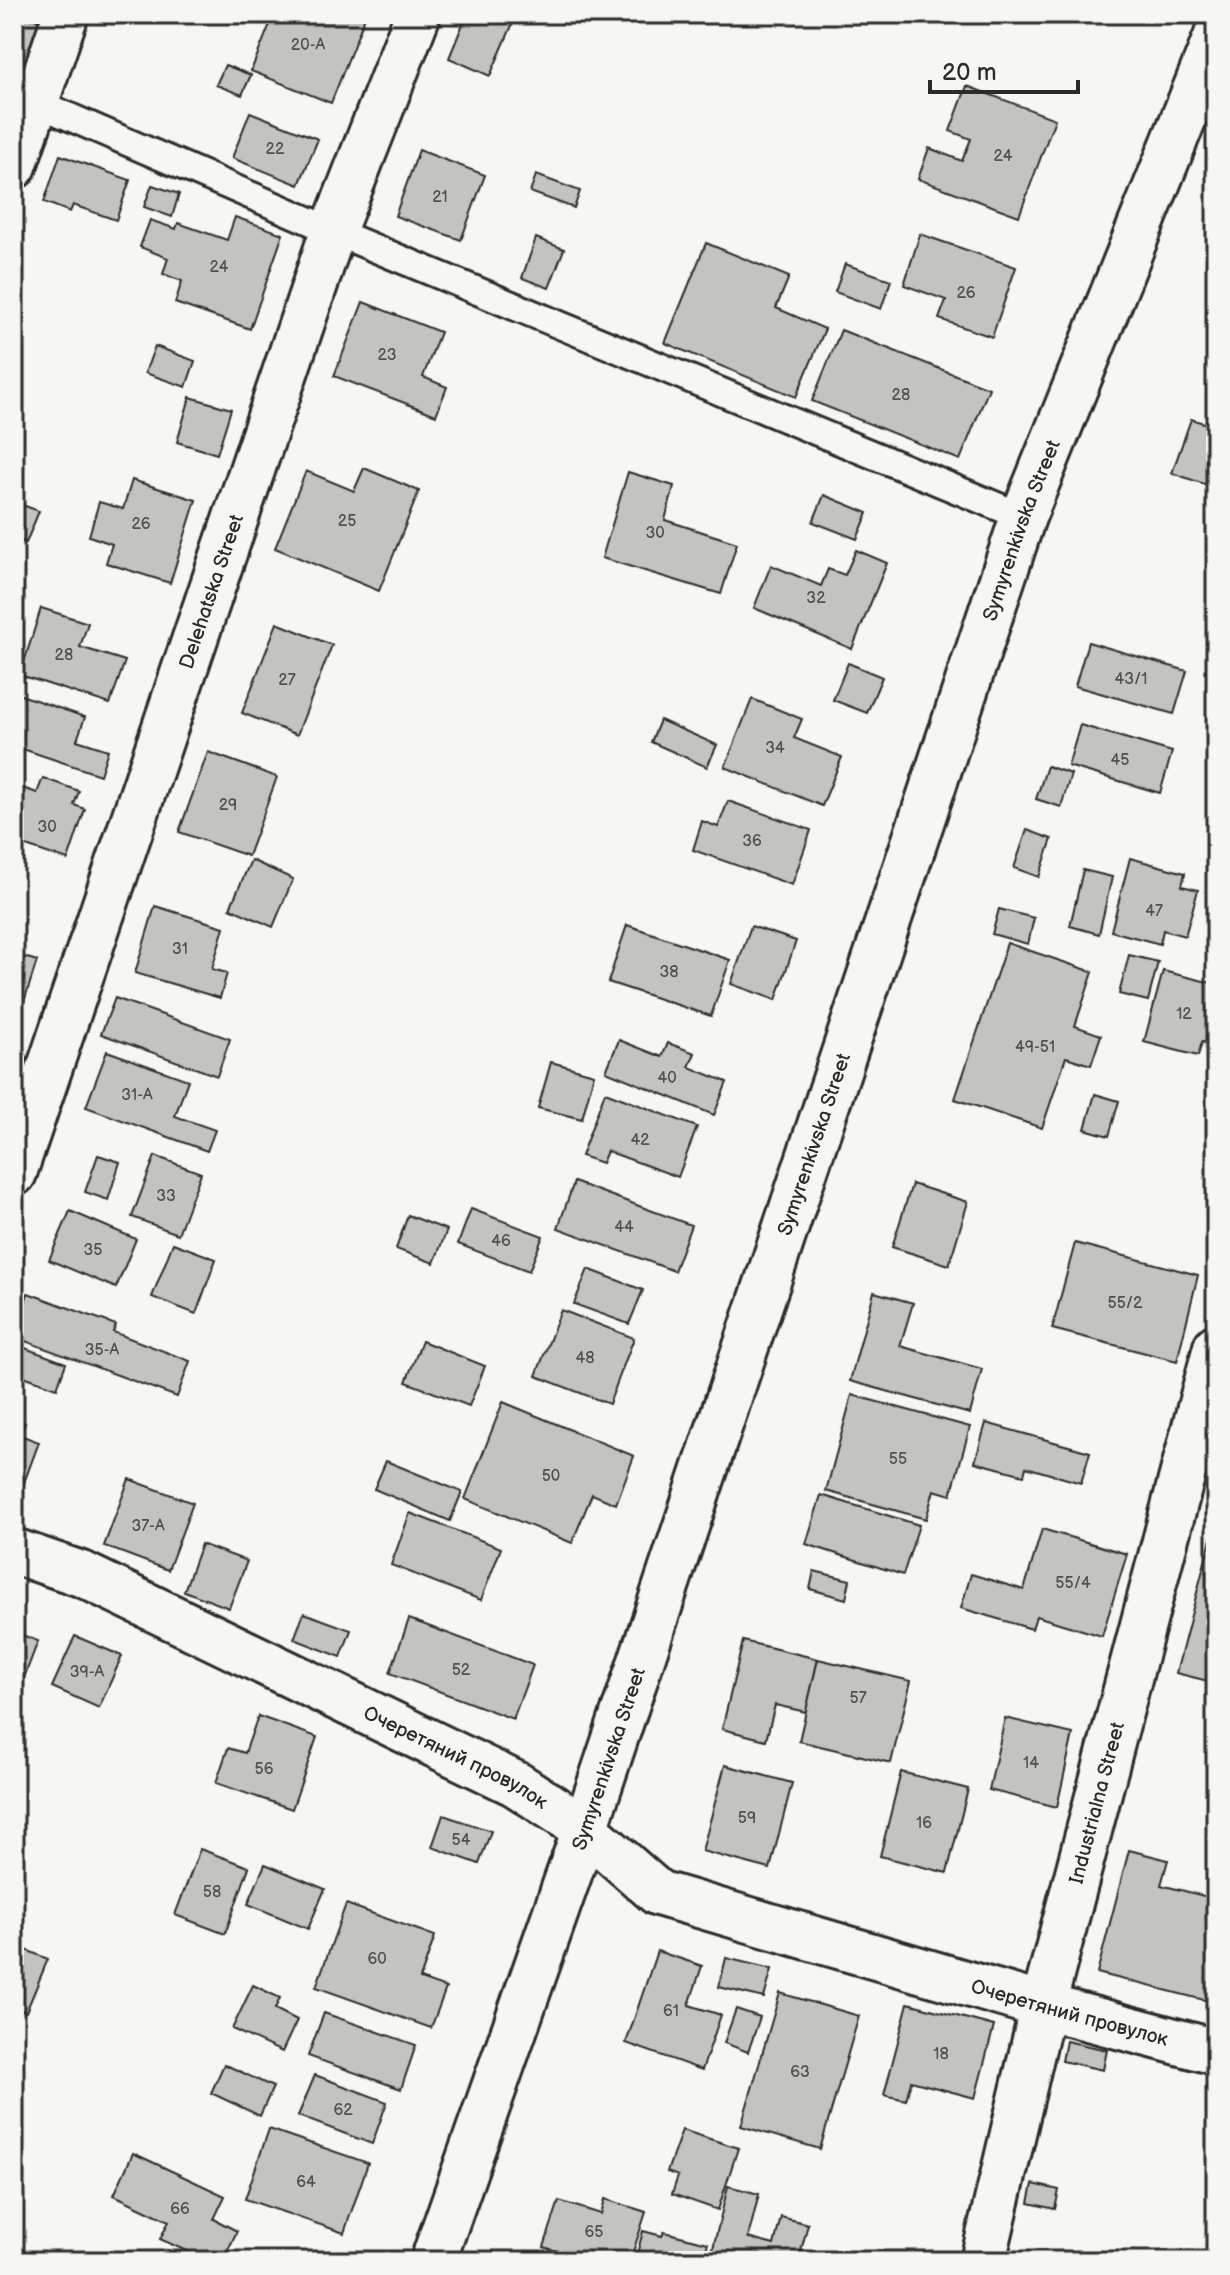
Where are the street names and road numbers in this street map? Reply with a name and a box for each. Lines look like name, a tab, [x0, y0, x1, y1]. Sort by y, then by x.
street label: Symyrenkivska Street	[978, 437, 1066, 624]
street label: Delehatska Street	[175, 511, 249, 672]
street label: Symyrenkivska Street	[773, 1050, 856, 1239]
street label: Symyrenkivska Street	[568, 1665, 651, 1853]
street label: Очеретяний провулок	[359, 1701, 552, 1815]
street label: Industrialna Street	[1065, 1720, 1130, 1887]
street label: Очеретяний провулок	[968, 1974, 1171, 2052]

